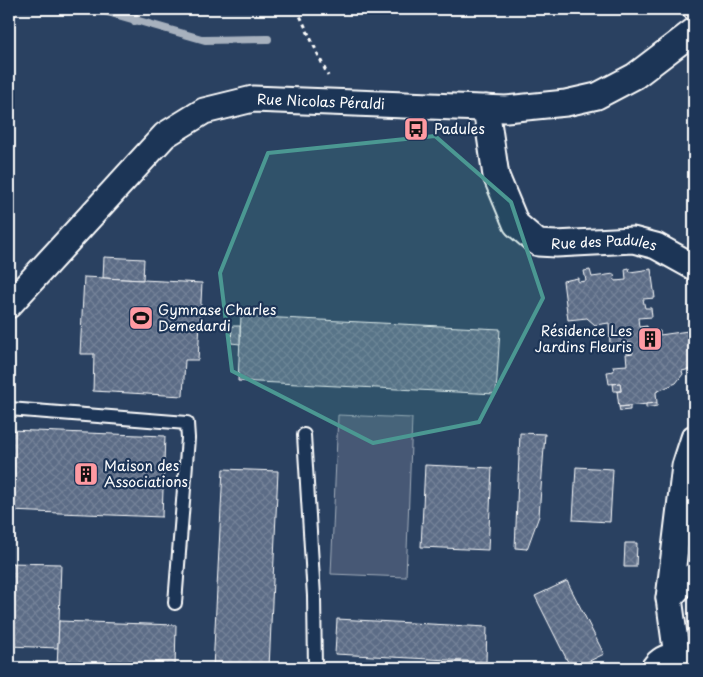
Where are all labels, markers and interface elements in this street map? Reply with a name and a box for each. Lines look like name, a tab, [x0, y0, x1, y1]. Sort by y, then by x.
street label: Rue Nicolas Péraldi	[257, 88, 385, 114]
bus stop icon: Padules	[403, 116, 429, 142]
place label: Padules	[434, 118, 485, 139]
street label: Rue des Padules	[551, 229, 659, 256]
place label: Gymnase Charles Demedardi	[158, 299, 276, 336]
sports icon: Gymnase Charles Demedardi	[128, 305, 154, 331]
place label: Résidence Les Jardins Fleuris	[535, 320, 632, 357]
building icon: Résidence Les Jardins Fleuris	[637, 326, 663, 352]
place label: Maison des Associations	[104, 455, 188, 492]
building icon: Maison des Associations	[73, 461, 99, 487]

